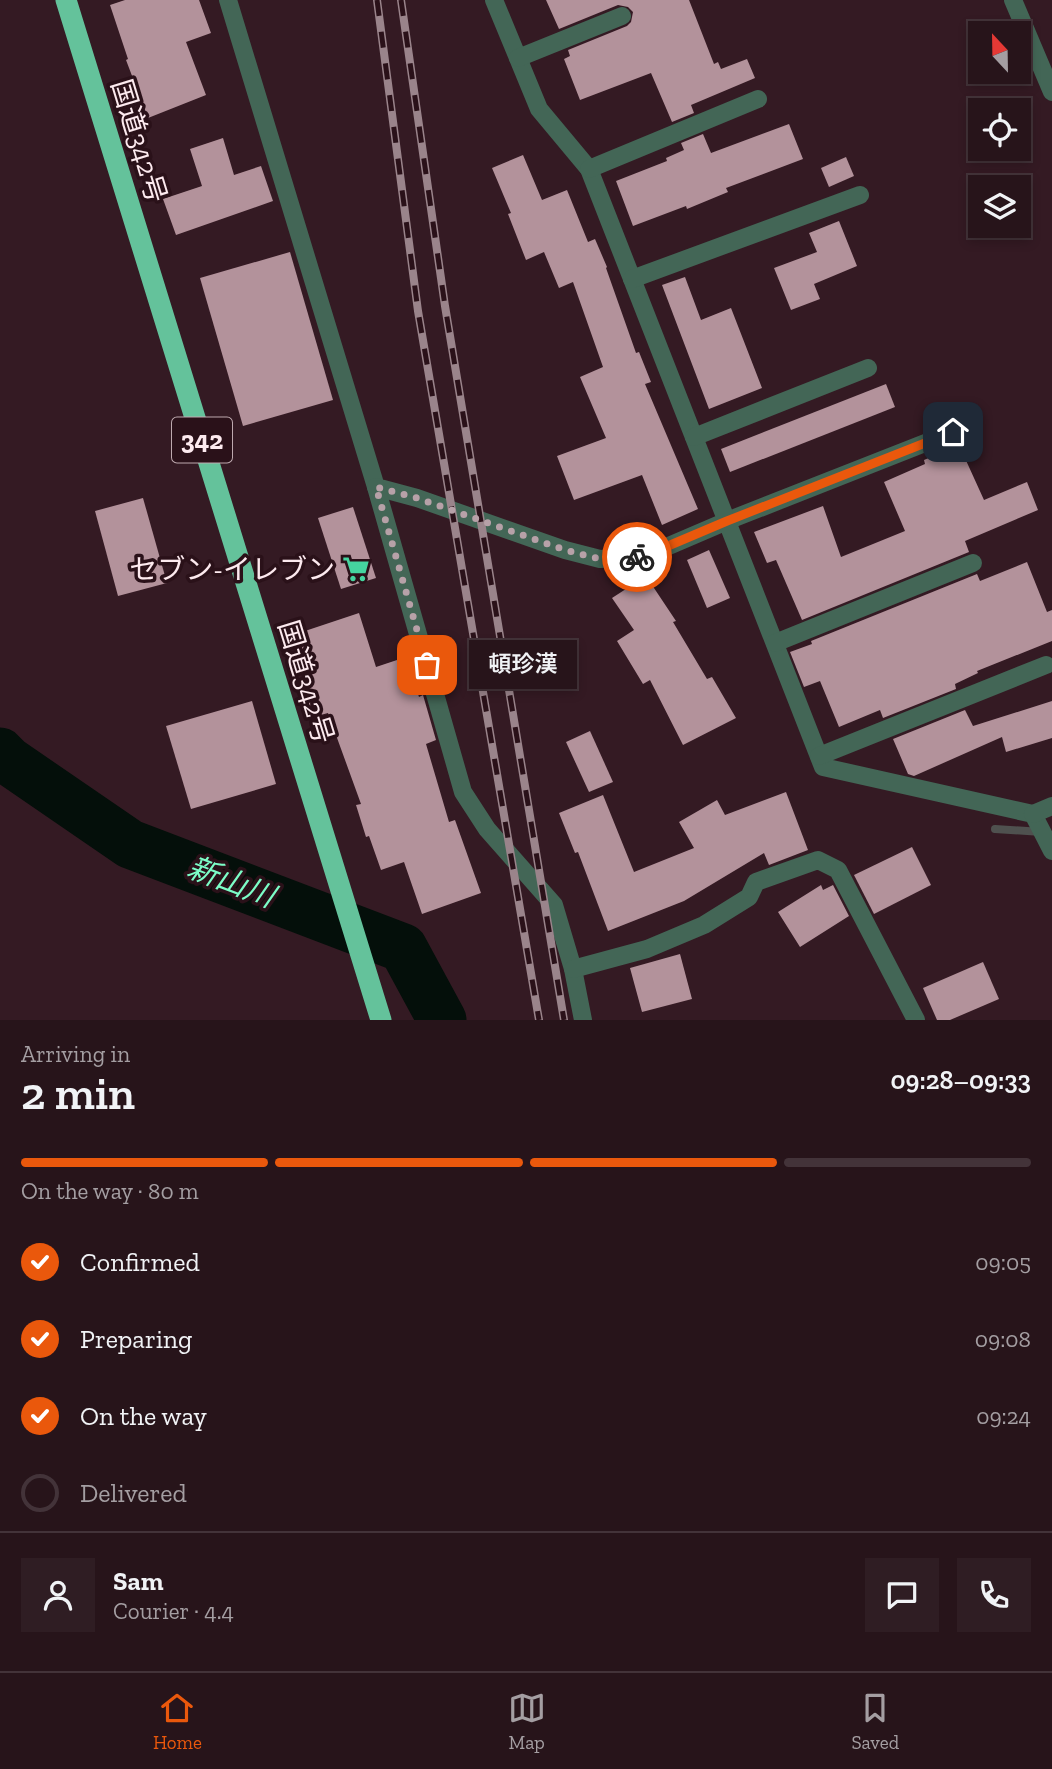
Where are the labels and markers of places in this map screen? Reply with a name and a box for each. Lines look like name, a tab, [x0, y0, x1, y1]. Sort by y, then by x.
pin	[923, 402, 983, 462]
place label: セブン-イレブン	[129, 553, 335, 586]
supermarket icon: セブン-イレブン	[341, 554, 371, 584]
pin	[397, 635, 457, 695]
callout: 頓珍漢	[469, 640, 578, 690]

